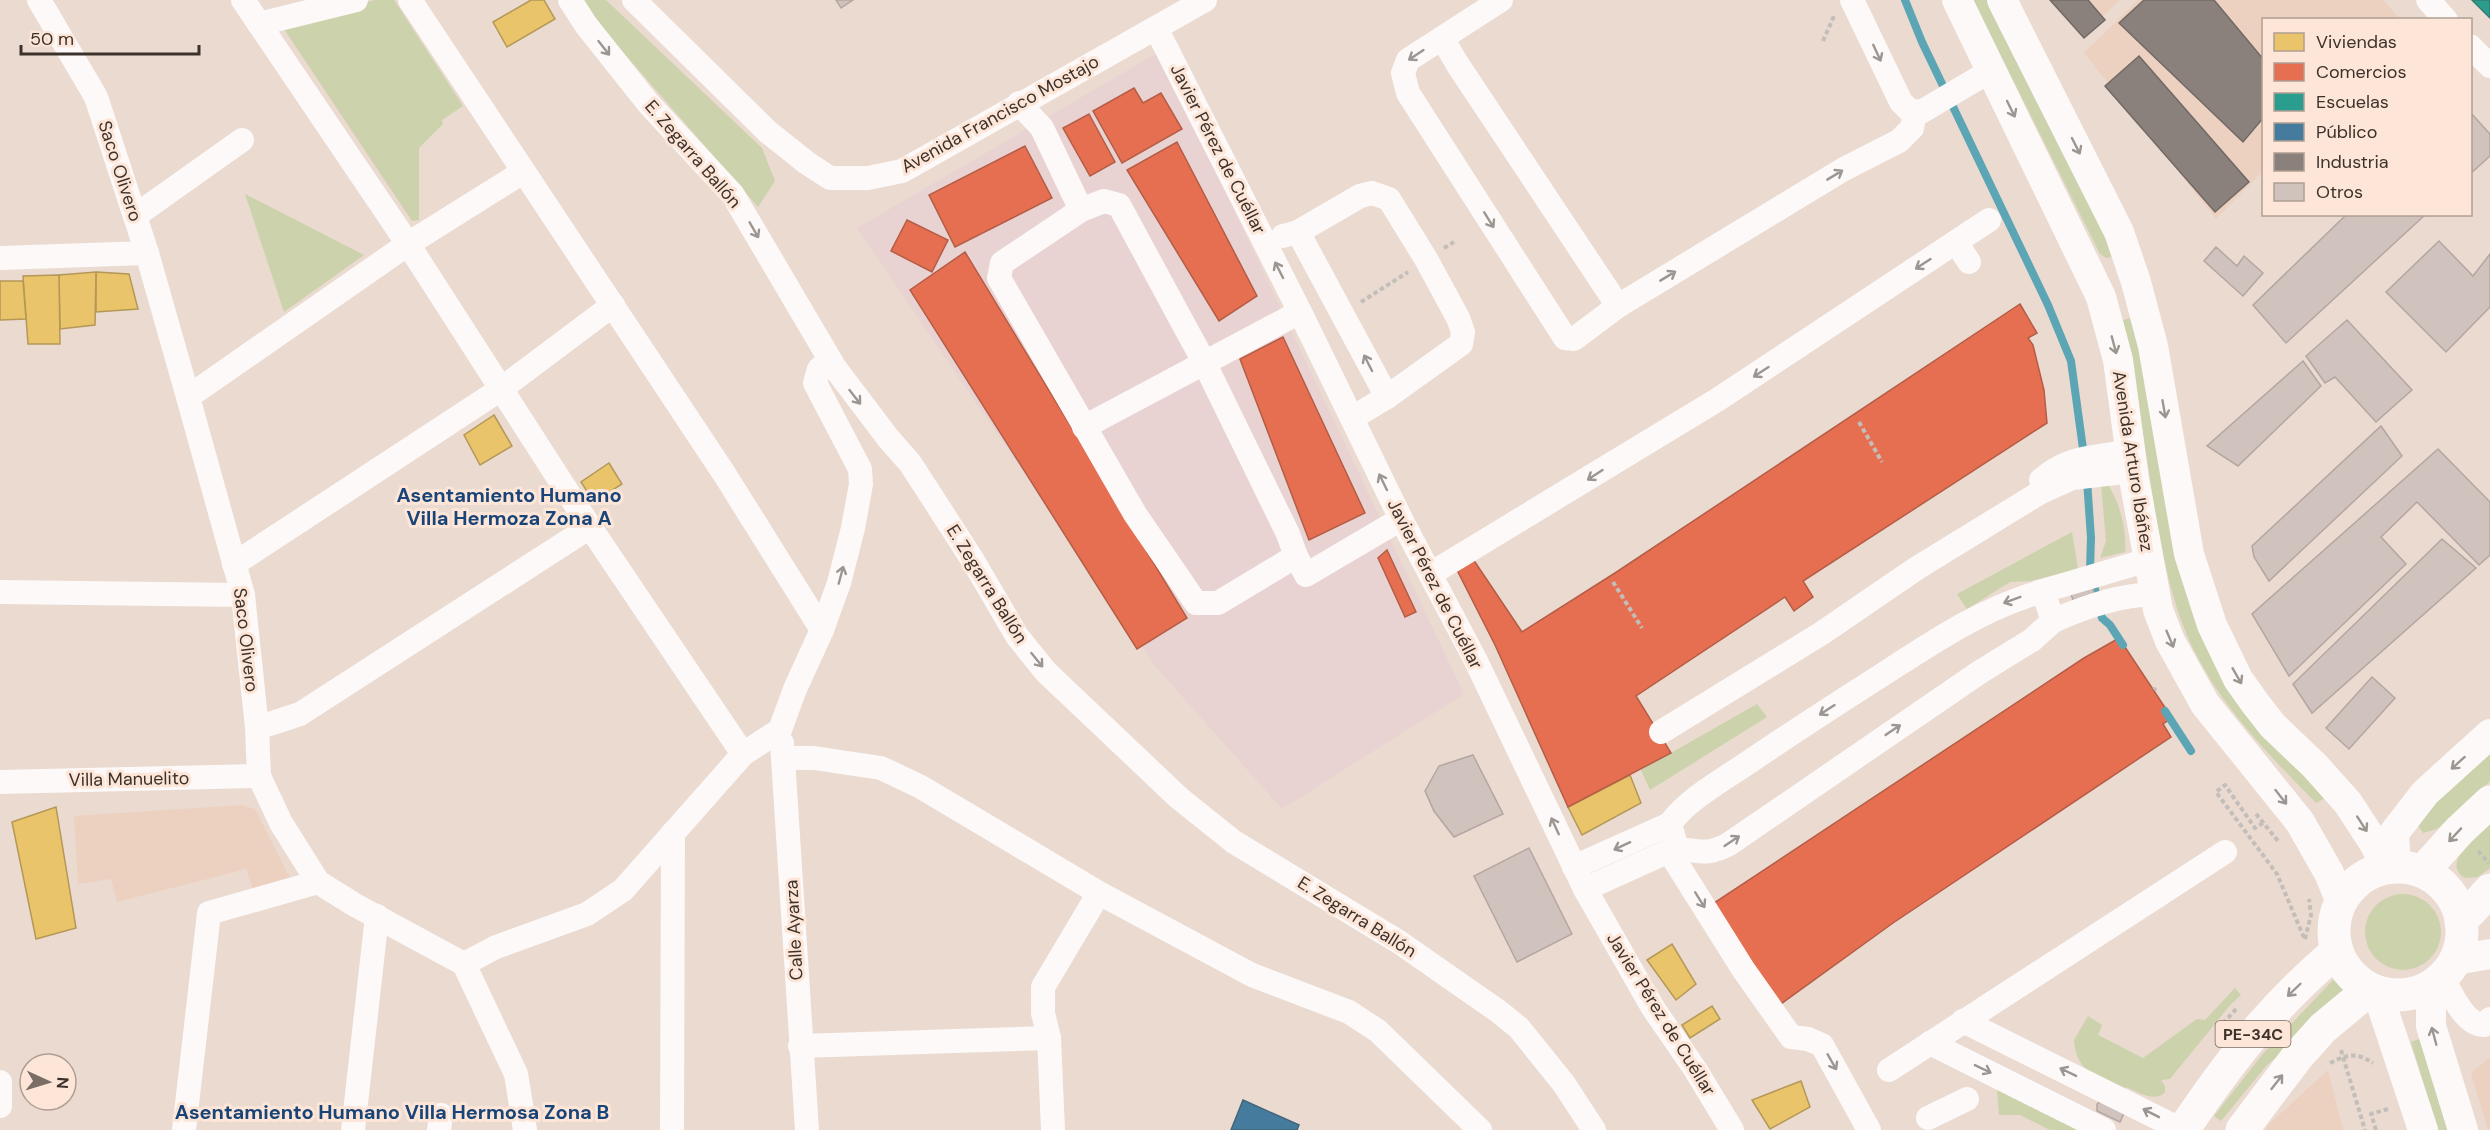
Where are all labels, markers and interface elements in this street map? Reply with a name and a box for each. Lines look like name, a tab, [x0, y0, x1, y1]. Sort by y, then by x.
scale bar	[21, 18, 200, 56]
legend	[2262, 18, 2472, 216]
text: 50 m	[30, 27, 74, 51]
text: Viviendas	[2316, 30, 2397, 54]
one-way arrow	[597, 39, 610, 55]
one-way arrow	[1872, 43, 1884, 61]
street label: Avenida Francisco Mostajo	[897, 49, 1103, 179]
one-way arrow	[1409, 49, 1425, 61]
street label: Javier Pérez de Cuéllar	[1165, 60, 1271, 238]
text: Comercios	[2316, 60, 2407, 84]
text: Escuelas	[2316, 90, 2389, 114]
street label: E. Zegarra Ballón	[639, 95, 747, 213]
one-way arrow	[2005, 100, 2017, 118]
street label: Saco Olivero	[92, 118, 148, 224]
text: Público	[2316, 120, 2377, 144]
one-way arrow	[2070, 137, 2082, 154]
text: Industria	[2316, 150, 2389, 174]
one-way arrow	[1826, 168, 1843, 180]
text: Otros	[2316, 180, 2363, 204]
one-way arrow	[1483, 211, 1495, 228]
one-way arrow	[748, 221, 760, 238]
one-way arrow	[1915, 258, 1932, 270]
one-way arrow	[1273, 261, 1284, 279]
one-way arrow	[1659, 269, 1676, 281]
one-way arrow	[2109, 335, 2120, 354]
one-way arrow	[1362, 354, 1374, 372]
one-way arrow	[1752, 365, 1769, 378]
street label: Avenida Arturo Ibáñez	[2107, 369, 2159, 553]
one-way arrow	[849, 388, 862, 404]
one-way arrow	[2159, 398, 2170, 418]
one-way arrow	[1587, 469, 1604, 481]
one-way arrow	[1377, 474, 1389, 492]
district label: Asentamiento Humano Villa Hermoza Zona A	[396, 482, 622, 531]
street label: Javier Pérez de Cuéllar	[1382, 495, 1488, 673]
street label: E. Zegarra Ballón	[941, 520, 1033, 648]
one-way arrow	[836, 566, 848, 585]
street label: Saco Olivero	[228, 587, 264, 693]
one-way arrow	[2004, 596, 2022, 607]
one-way arrow	[2165, 629, 2176, 647]
one-way arrow	[1030, 652, 1043, 668]
one-way arrow	[2231, 667, 2243, 684]
one-way arrow	[1819, 705, 1836, 717]
one-way arrow	[1884, 724, 1901, 736]
one-way arrow	[2450, 756, 2465, 770]
street label: Villa Manuelito	[69, 766, 189, 792]
one-way arrow	[2275, 789, 2288, 805]
one-way arrow	[2357, 815, 2369, 832]
one-way arrow	[1548, 817, 1560, 835]
one-way arrow	[2448, 828, 2462, 843]
one-way arrow	[1724, 835, 1740, 847]
one-way arrow	[1614, 841, 1632, 852]
street label: E. Zegarra Ballón	[1293, 871, 1421, 963]
street label: Calle Ayarza	[779, 879, 809, 981]
one-way arrow	[1694, 891, 1706, 908]
street label: Javier Pérez de Cuéllar	[1601, 928, 1721, 1100]
one-way arrow	[2286, 983, 2301, 997]
road number: PE-34C	[2216, 1021, 2290, 1047]
one-way arrow	[2428, 1026, 2439, 1045]
north arrow	[18, 1052, 78, 1112]
one-way arrow	[1826, 1053, 1838, 1070]
one-way arrow	[1973, 1064, 1991, 1076]
one-way arrow	[2059, 1066, 2077, 1077]
one-way arrow	[2270, 1075, 2283, 1091]
text: N	[52, 1076, 73, 1090]
district label: Asentamiento Humano Villa Hermosa Zona B	[175, 1099, 609, 1125]
one-way arrow	[2143, 1107, 2161, 1119]

